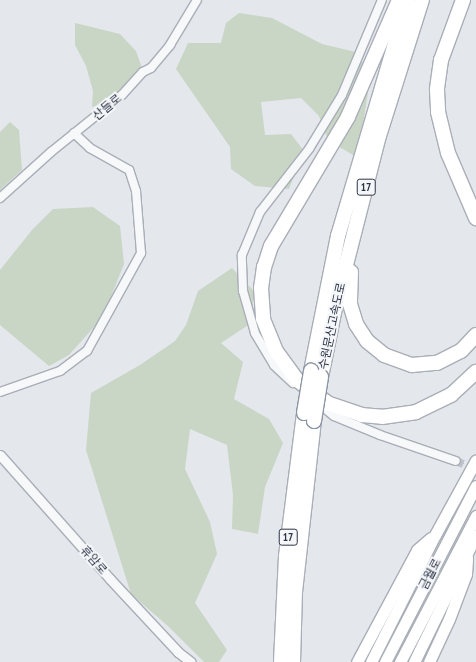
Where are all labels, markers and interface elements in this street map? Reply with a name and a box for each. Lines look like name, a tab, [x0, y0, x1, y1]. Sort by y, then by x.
street label: 산들로	[90, 91, 124, 123]
road number: 17	[356, 178, 376, 196]
street label: 수원문산고속도로	[316, 281, 348, 371]
road number: 17	[278, 528, 298, 546]
street label: 휴암로	[78, 543, 110, 577]
street label: 금월로	[416, 556, 444, 592]

